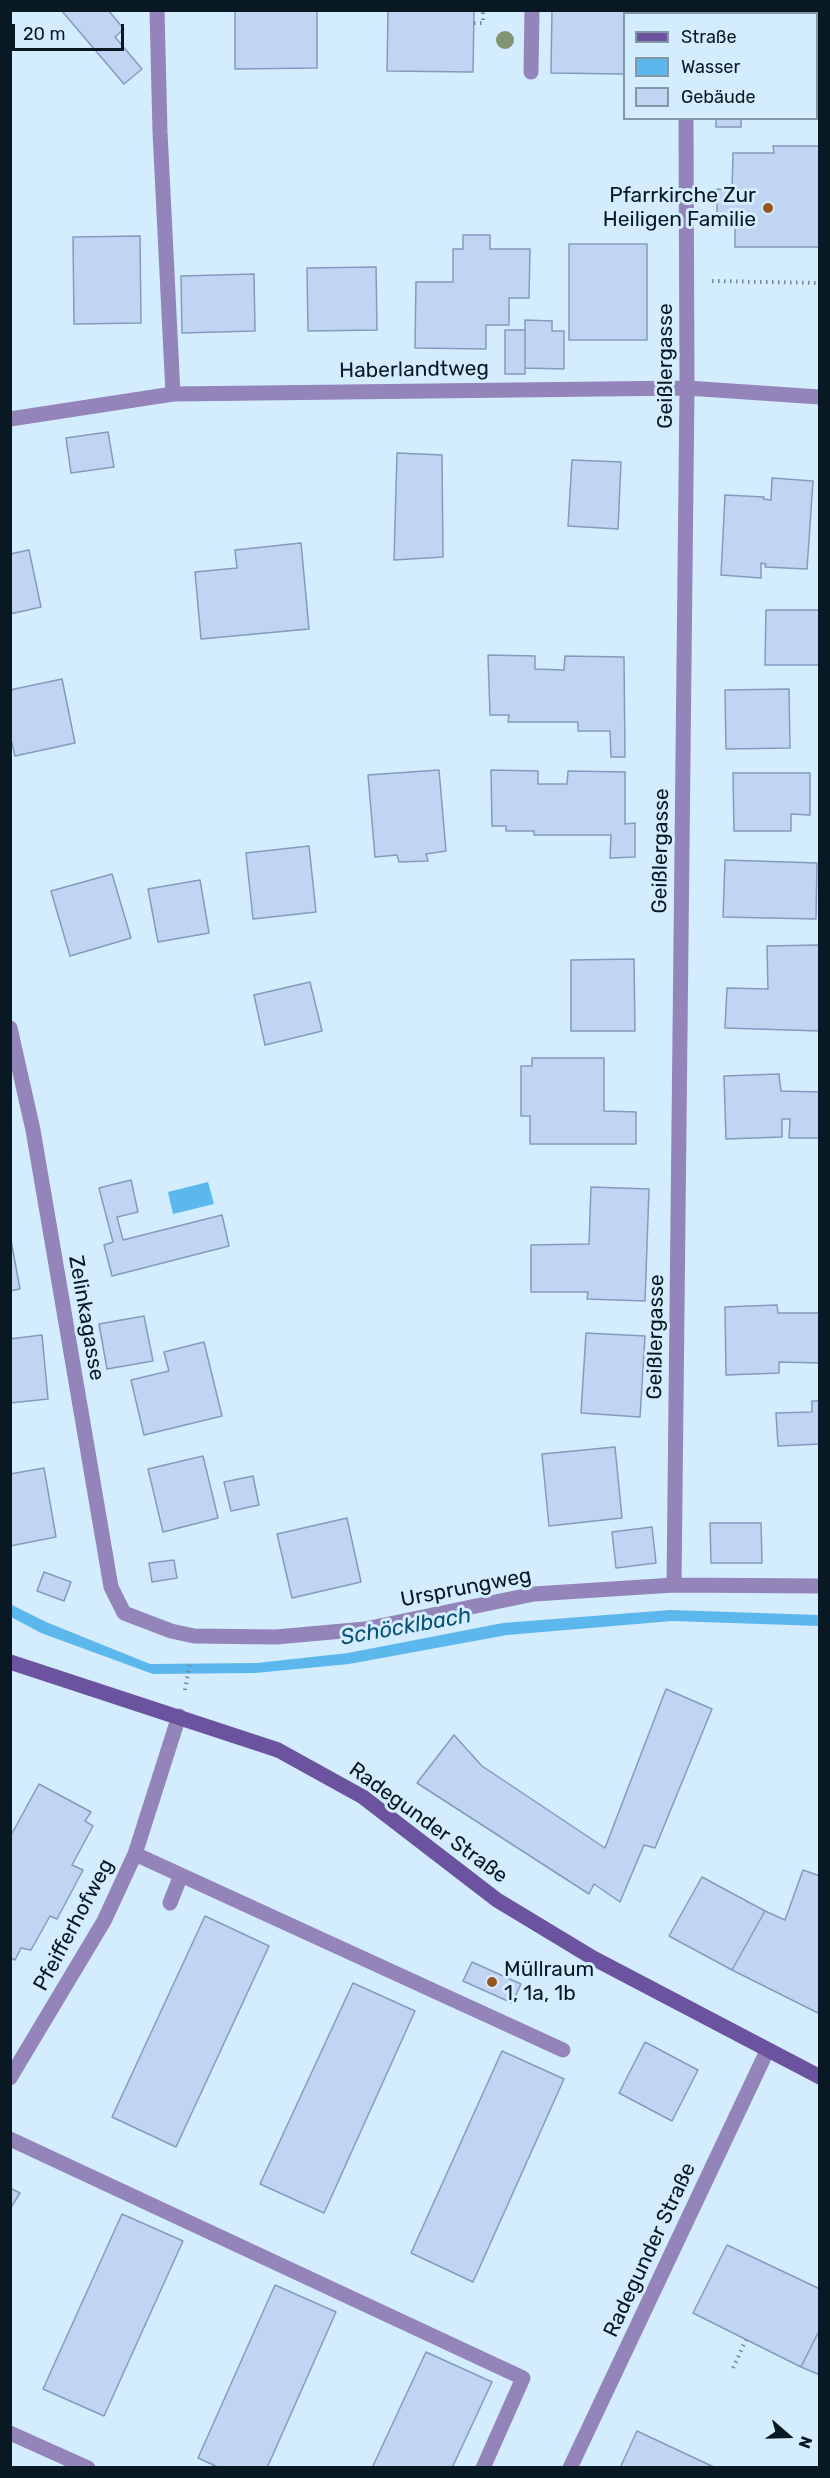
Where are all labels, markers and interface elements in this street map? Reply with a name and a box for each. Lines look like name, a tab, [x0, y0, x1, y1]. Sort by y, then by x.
scale bar	[15, 12, 128, 50]
legend	[623, 12, 818, 120]
text: 20 m	[23, 23, 65, 45]
text: Straße	[681, 26, 737, 48]
text: Wasser	[681, 56, 740, 78]
text: Gebäude	[681, 86, 756, 108]
place label: Pfarrkirche Zur Heiligen Familie	[603, 183, 756, 233]
marker: Pfarrkirche Zur Heiligen Familie	[761, 201, 775, 215]
street label: Geißlergasse	[653, 303, 679, 429]
street label: Haberlandtweg	[339, 356, 489, 384]
street label: Geißlergasse	[647, 788, 675, 914]
street label: Zelinkagasse	[63, 1254, 109, 1382]
street label: Geißlergasse	[642, 1274, 670, 1400]
street label: Ursprungweg	[398, 1563, 534, 1613]
water label: Schöcklbach	[339, 1603, 473, 1651]
street label: Radegunder Straße	[344, 1757, 512, 1889]
street label: Pfeifferhofweg	[29, 1855, 119, 1995]
place label: Müllraum 1, 1a, 1b	[504, 1957, 594, 2007]
marker: Müllraum 1, 1a, 1b	[485, 1975, 499, 1989]
street label: Radegunder Straße	[598, 2159, 702, 2341]
north arrow	[758, 2406, 818, 2466]
text: N	[794, 2434, 816, 2451]

